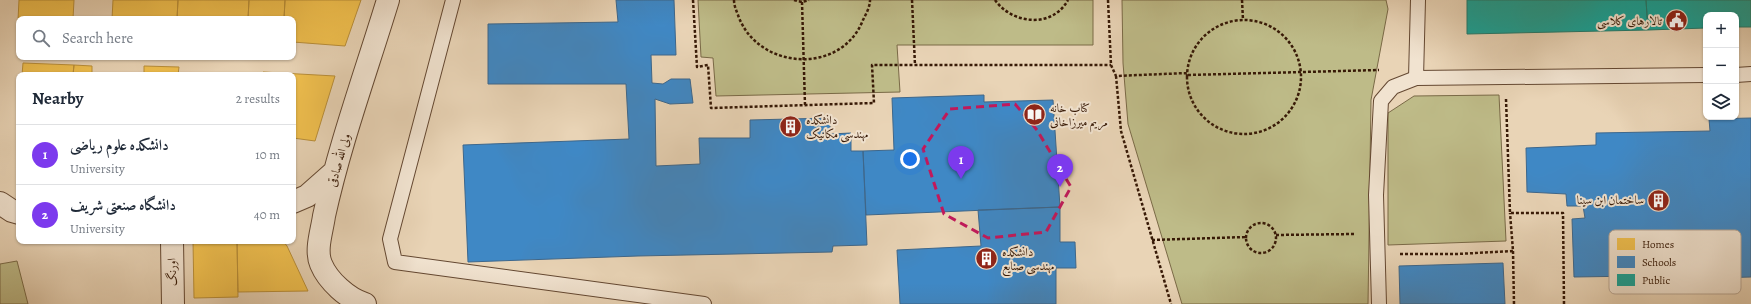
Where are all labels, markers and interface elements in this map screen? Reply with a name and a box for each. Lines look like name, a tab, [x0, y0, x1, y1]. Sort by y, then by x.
public building icon: تالارهای کلاسی	[1664, 8, 1690, 34]
map controls	[1703, 12, 1739, 120]
button: +	[1703, 12, 1739, 48]
place label: تالارهای کلاسی	[1597, 13, 1663, 30]
search box	[16, 16, 296, 60]
icon: search	[30, 27, 52, 49]
text: Search here	[62, 28, 133, 48]
button: −	[1703, 48, 1739, 84]
button: layers	[1703, 84, 1739, 120]
text: Nearby	[32, 87, 83, 110]
text: 2 results	[236, 90, 280, 107]
place label: کتاب خانه مریم میرزاخانی	[1050, 100, 1108, 133]
library icon: کتاب خانه مریم میرزاخانی	[1022, 102, 1048, 128]
place label: دانشکده مهندسی مکانیک	[806, 112, 869, 143]
building icon: دانشکده مهندسی مکانیک	[777, 114, 803, 140]
street label: ولی الله صادقی	[322, 131, 354, 188]
text: دانشکده علوم ریاضی	[70, 135, 169, 155]
text: 1	[43, 146, 47, 163]
text: 10 m	[255, 146, 280, 163]
pin: 1	[948, 146, 974, 179]
your location	[900, 149, 920, 169]
pin: 2	[1047, 154, 1073, 187]
text: University	[70, 160, 125, 177]
building icon: ساختمان ابن سینا	[1646, 187, 1672, 213]
place label: ساختمان ابن سینا	[1577, 192, 1644, 208]
text: دانشگاه صنعتی شریف	[70, 195, 176, 215]
text: 2	[42, 206, 48, 223]
text: 40 m	[254, 206, 280, 223]
text: University	[70, 220, 125, 237]
legend	[1609, 230, 1741, 294]
text: Homes	[1642, 237, 1674, 252]
place label: دانشکده مهندسی صنایع	[1002, 244, 1055, 277]
building icon: دانشکده مهندسی صنایع	[974, 246, 1000, 272]
text: Schools	[1642, 255, 1676, 270]
street label: اورنگ	[164, 257, 180, 286]
text: Public	[1642, 273, 1670, 288]

